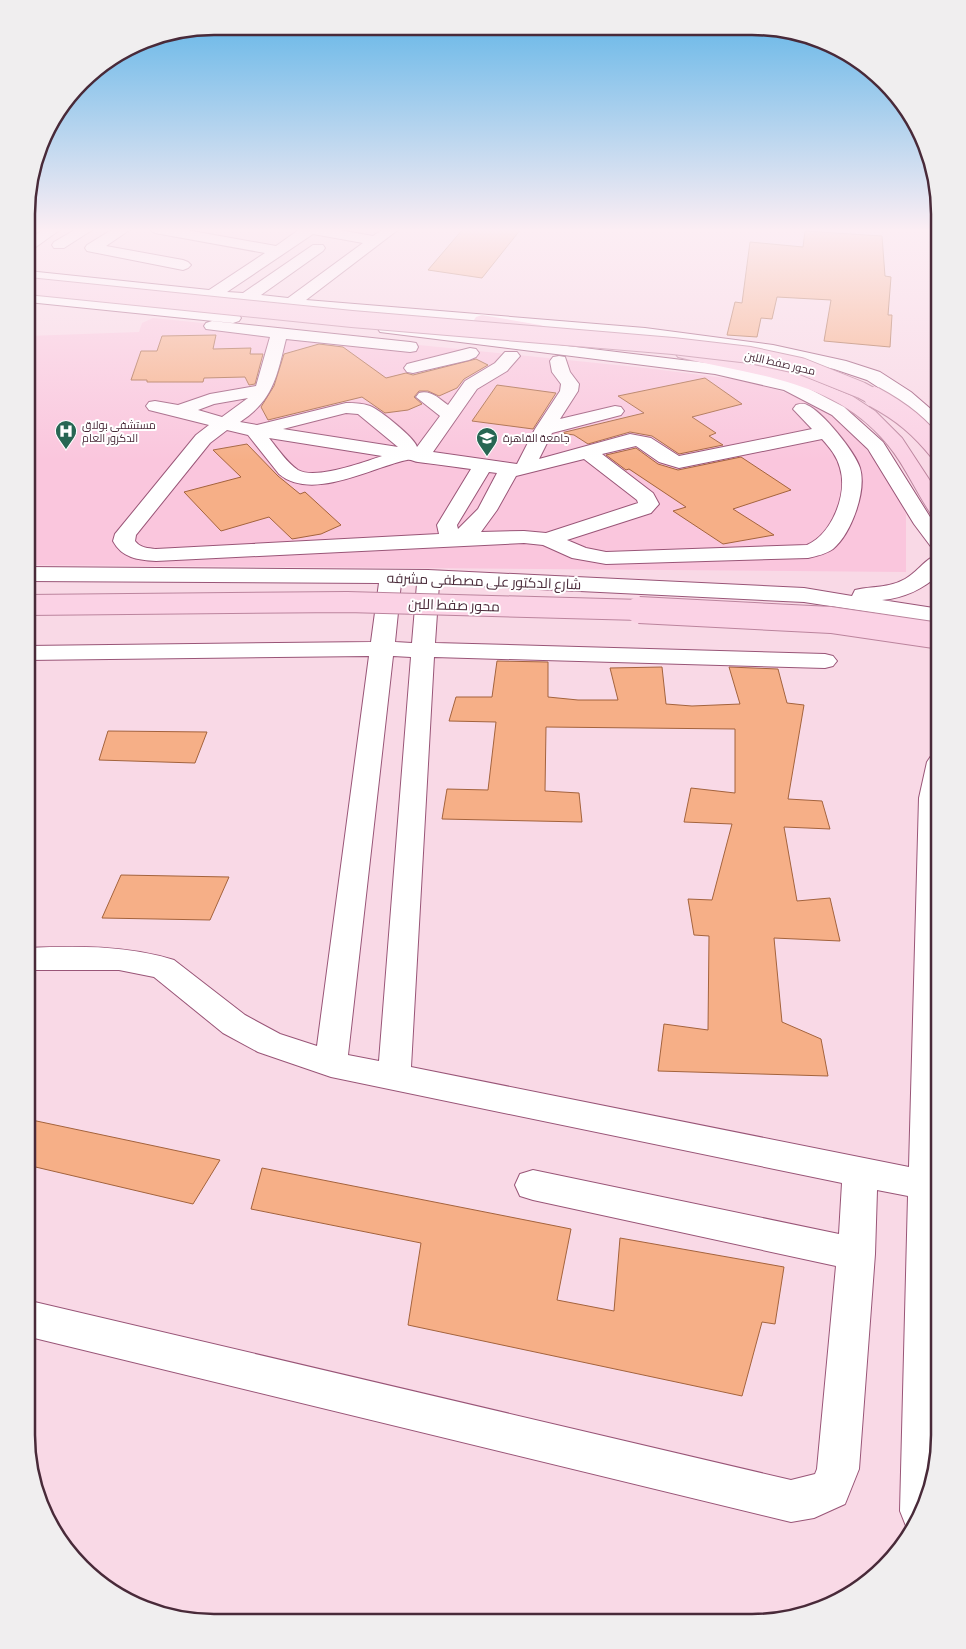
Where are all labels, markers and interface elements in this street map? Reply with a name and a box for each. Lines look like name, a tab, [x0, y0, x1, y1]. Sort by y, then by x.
street label: محور صفط اللبن	[743, 349, 817, 378]
hospital icon: مستشفى بولاق الدكرور العام	[54, 419, 78, 450]
place label: مستشفى بولاق الدكرور العام	[82, 419, 156, 446]
school or university icon: جامعة القاهرة	[475, 426, 499, 457]
place label: جامعة القاهرة	[503, 432, 570, 445]
street label: شارع الدكتور على مصطفى مشرفه	[386, 570, 582, 593]
street label: محور صفط اللبن	[408, 595, 500, 615]

